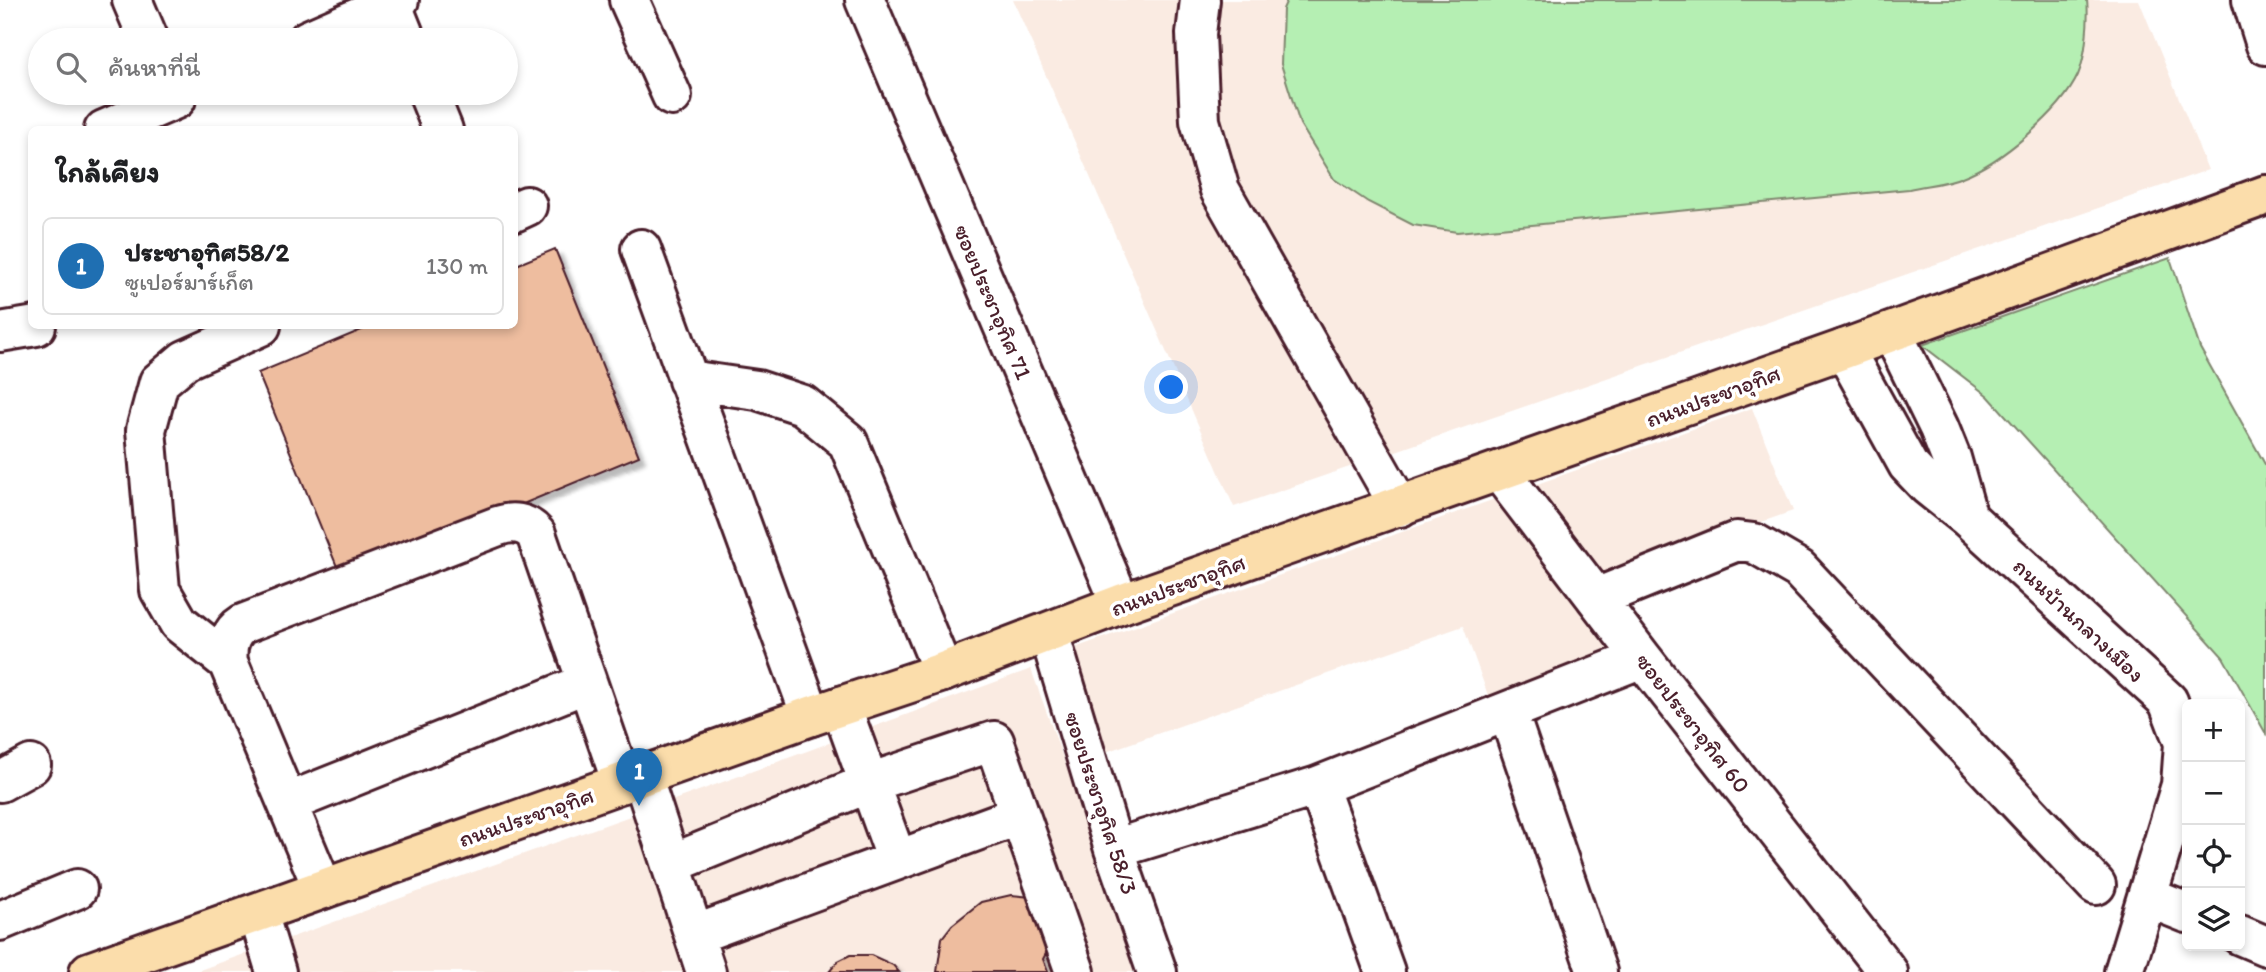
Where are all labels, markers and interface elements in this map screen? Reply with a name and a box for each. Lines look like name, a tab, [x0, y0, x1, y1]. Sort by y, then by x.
search box	[28, 28, 518, 105]
icon: search	[52, 48, 90, 86]
text: ค้นหาที่นี่	[108, 51, 201, 83]
text: ใกล้เคียง	[56, 153, 160, 190]
street label: ซอยประชาอุทิศ 71	[946, 220, 1038, 385]
text: ประชาอุทิศ58/2	[125, 236, 289, 268]
text: 1	[76, 252, 86, 280]
text: 130 m	[426, 252, 488, 280]
text: ซูเปอร์มาร์เก็ต	[125, 268, 254, 296]
street label: ถนนประชาอุทิศ	[1642, 359, 1785, 435]
your location	[1154, 370, 1188, 404]
street label: ถนนประชาอุทิศ	[1107, 548, 1250, 624]
street label: ถนนบ้านกลางเมือง	[2007, 552, 2151, 688]
street label: ซอยประชาอุทิศ 60	[1628, 647, 1756, 800]
map controls	[2182, 699, 2245, 951]
button: +	[2182, 699, 2245, 762]
street label: ซอยประชาอุทิศ 58/3	[1056, 708, 1144, 898]
pin: 1	[616, 748, 662, 806]
button: −	[2182, 762, 2245, 825]
street label: ถนนประชาอุทิศ	[455, 781, 598, 855]
button: locate	[2182, 825, 2245, 888]
button: layers	[2182, 888, 2245, 951]

